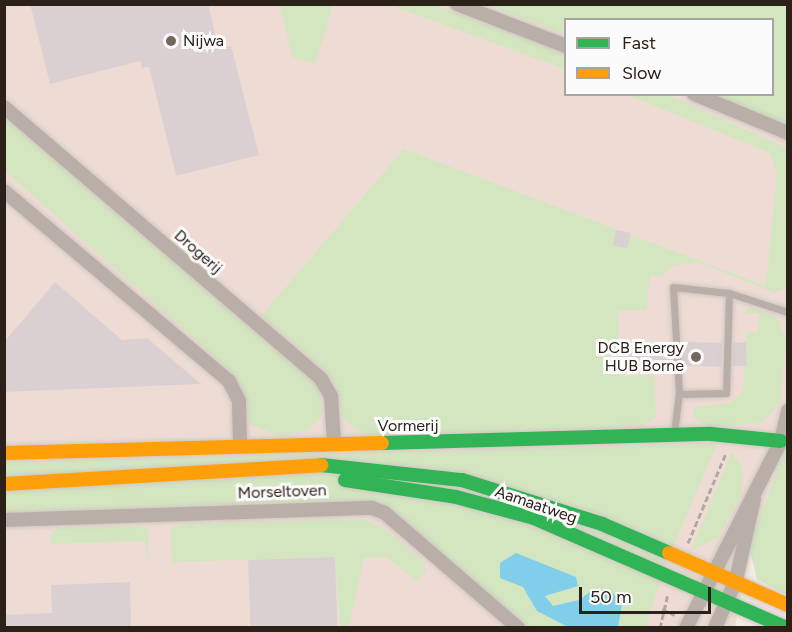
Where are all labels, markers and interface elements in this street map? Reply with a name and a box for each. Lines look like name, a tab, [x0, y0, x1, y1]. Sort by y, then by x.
legend	[564, 18, 774, 96]
place label: Nijwa	[183, 31, 224, 51]
text: Fast	[622, 32, 656, 54]
marker: Nijwa	[164, 34, 178, 48]
text: Slow	[622, 62, 661, 84]
street label: Drogerij	[170, 226, 226, 278]
place label: DCB Energy HUB Borne	[597, 338, 684, 376]
marker: DCB Energy HUB Borne	[689, 350, 703, 364]
street label: Vormerij	[378, 416, 438, 436]
street label: Morseltoven	[237, 481, 327, 503]
street label: Aamaatweg	[493, 482, 579, 528]
scale bar	[582, 575, 714, 613]
text: 50 m	[590, 586, 632, 608]

